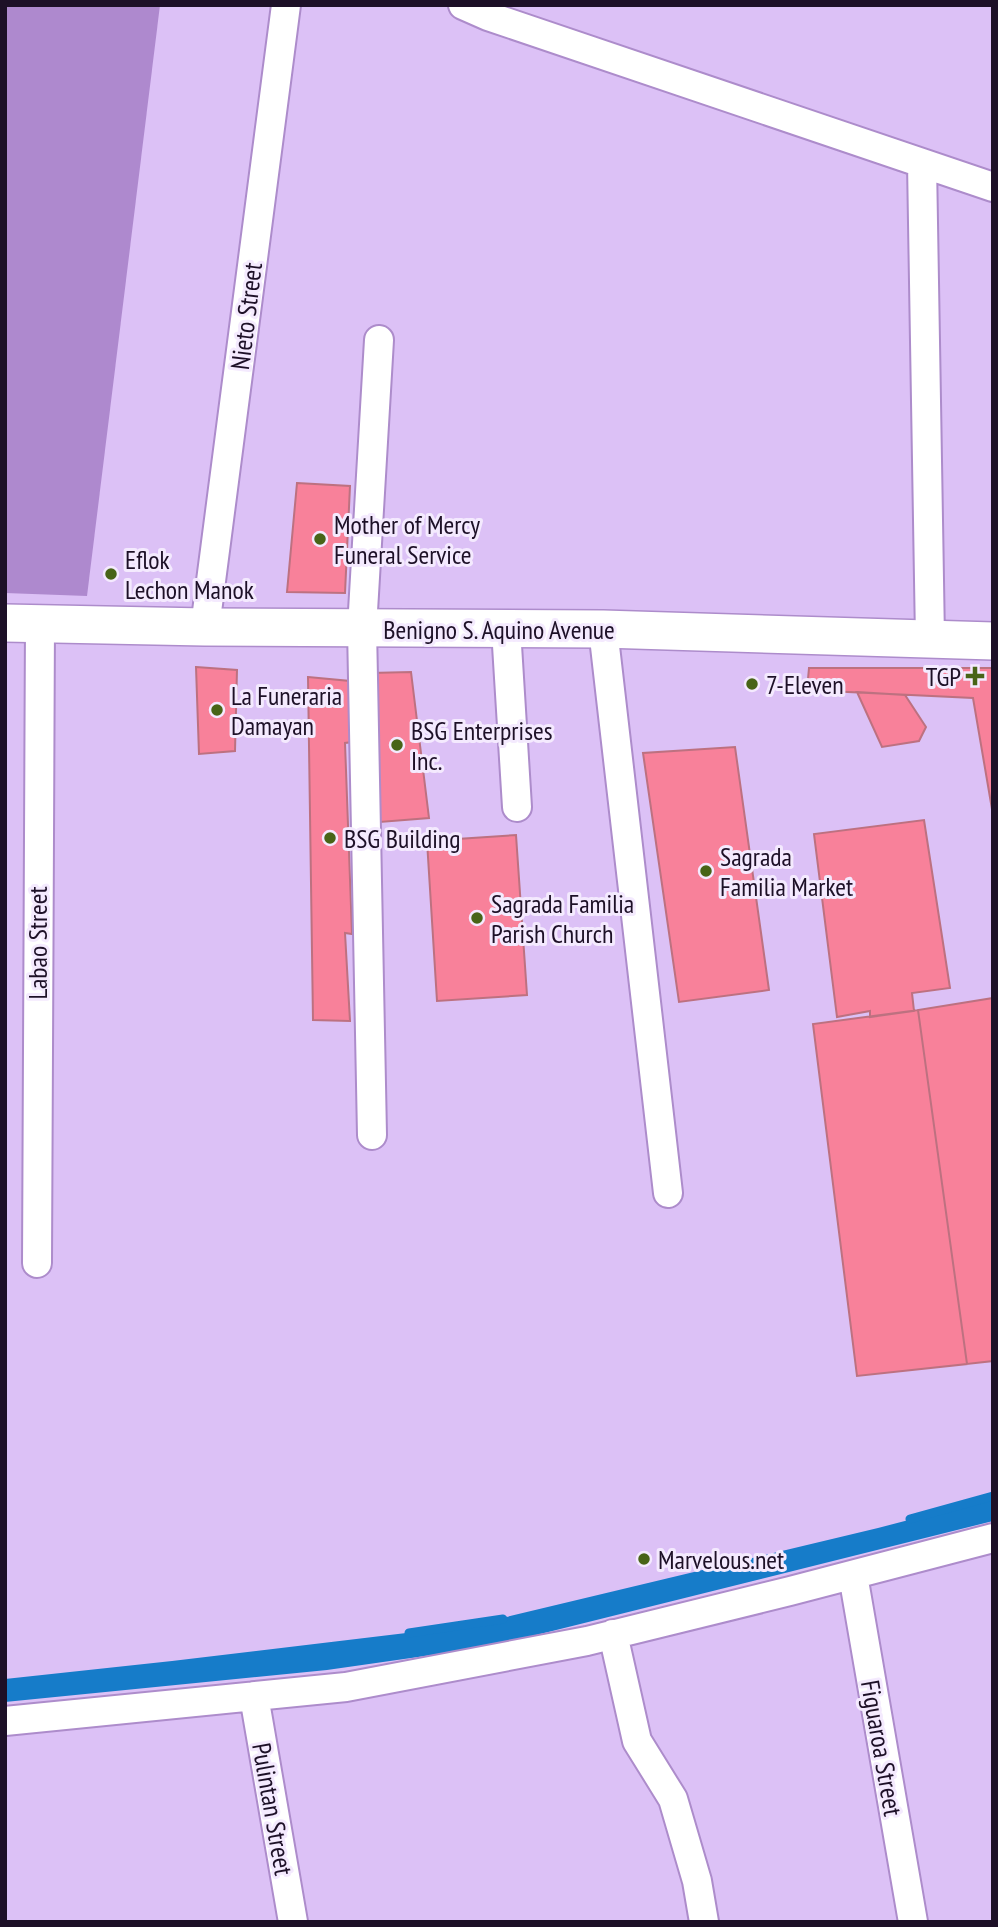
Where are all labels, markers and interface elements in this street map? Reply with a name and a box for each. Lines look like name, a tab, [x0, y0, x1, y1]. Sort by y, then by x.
street label: Nieto Street	[223, 260, 269, 372]
place label: Mother of Mercy Funeral Service	[334, 508, 480, 571]
marker: Mother of Mercy Funeral Service	[312, 531, 328, 547]
place label: Eflok Lechon Manok	[125, 543, 254, 606]
marker: Eflok Lechon Manok	[103, 566, 119, 582]
street label: Benigno S. Aquino Avenue	[383, 613, 615, 646]
place label: TGP	[926, 660, 961, 693]
place label: 7-Eleven	[766, 668, 844, 701]
marker: TGP	[967, 668, 983, 684]
marker: 7-Eleven	[744, 676, 760, 692]
place label: La Funeraria Damayan	[231, 679, 342, 742]
marker: La Funeraria Damayan	[209, 702, 225, 718]
place label: BSG Enterprises Inc.	[411, 714, 552, 777]
marker: BSG Enterprises Inc.	[389, 737, 405, 753]
place label: BSG Building	[344, 822, 460, 855]
marker: BSG Building	[322, 830, 338, 846]
place label: Sagrada Familia Market	[720, 840, 853, 903]
marker: Sagrada Familia Market	[698, 863, 714, 879]
street label: Labao Street	[21, 886, 54, 1000]
place label: Sagrada Familia Parish Church	[491, 887, 634, 950]
marker: Sagrada Familia Parish Church	[469, 910, 485, 926]
place label: Marvelous.net	[658, 1543, 784, 1576]
marker: Marvelous.net	[636, 1551, 652, 1567]
street label: Figuaroa Street	[854, 1677, 910, 1819]
street label: Pulintan Street	[245, 1740, 301, 1878]

